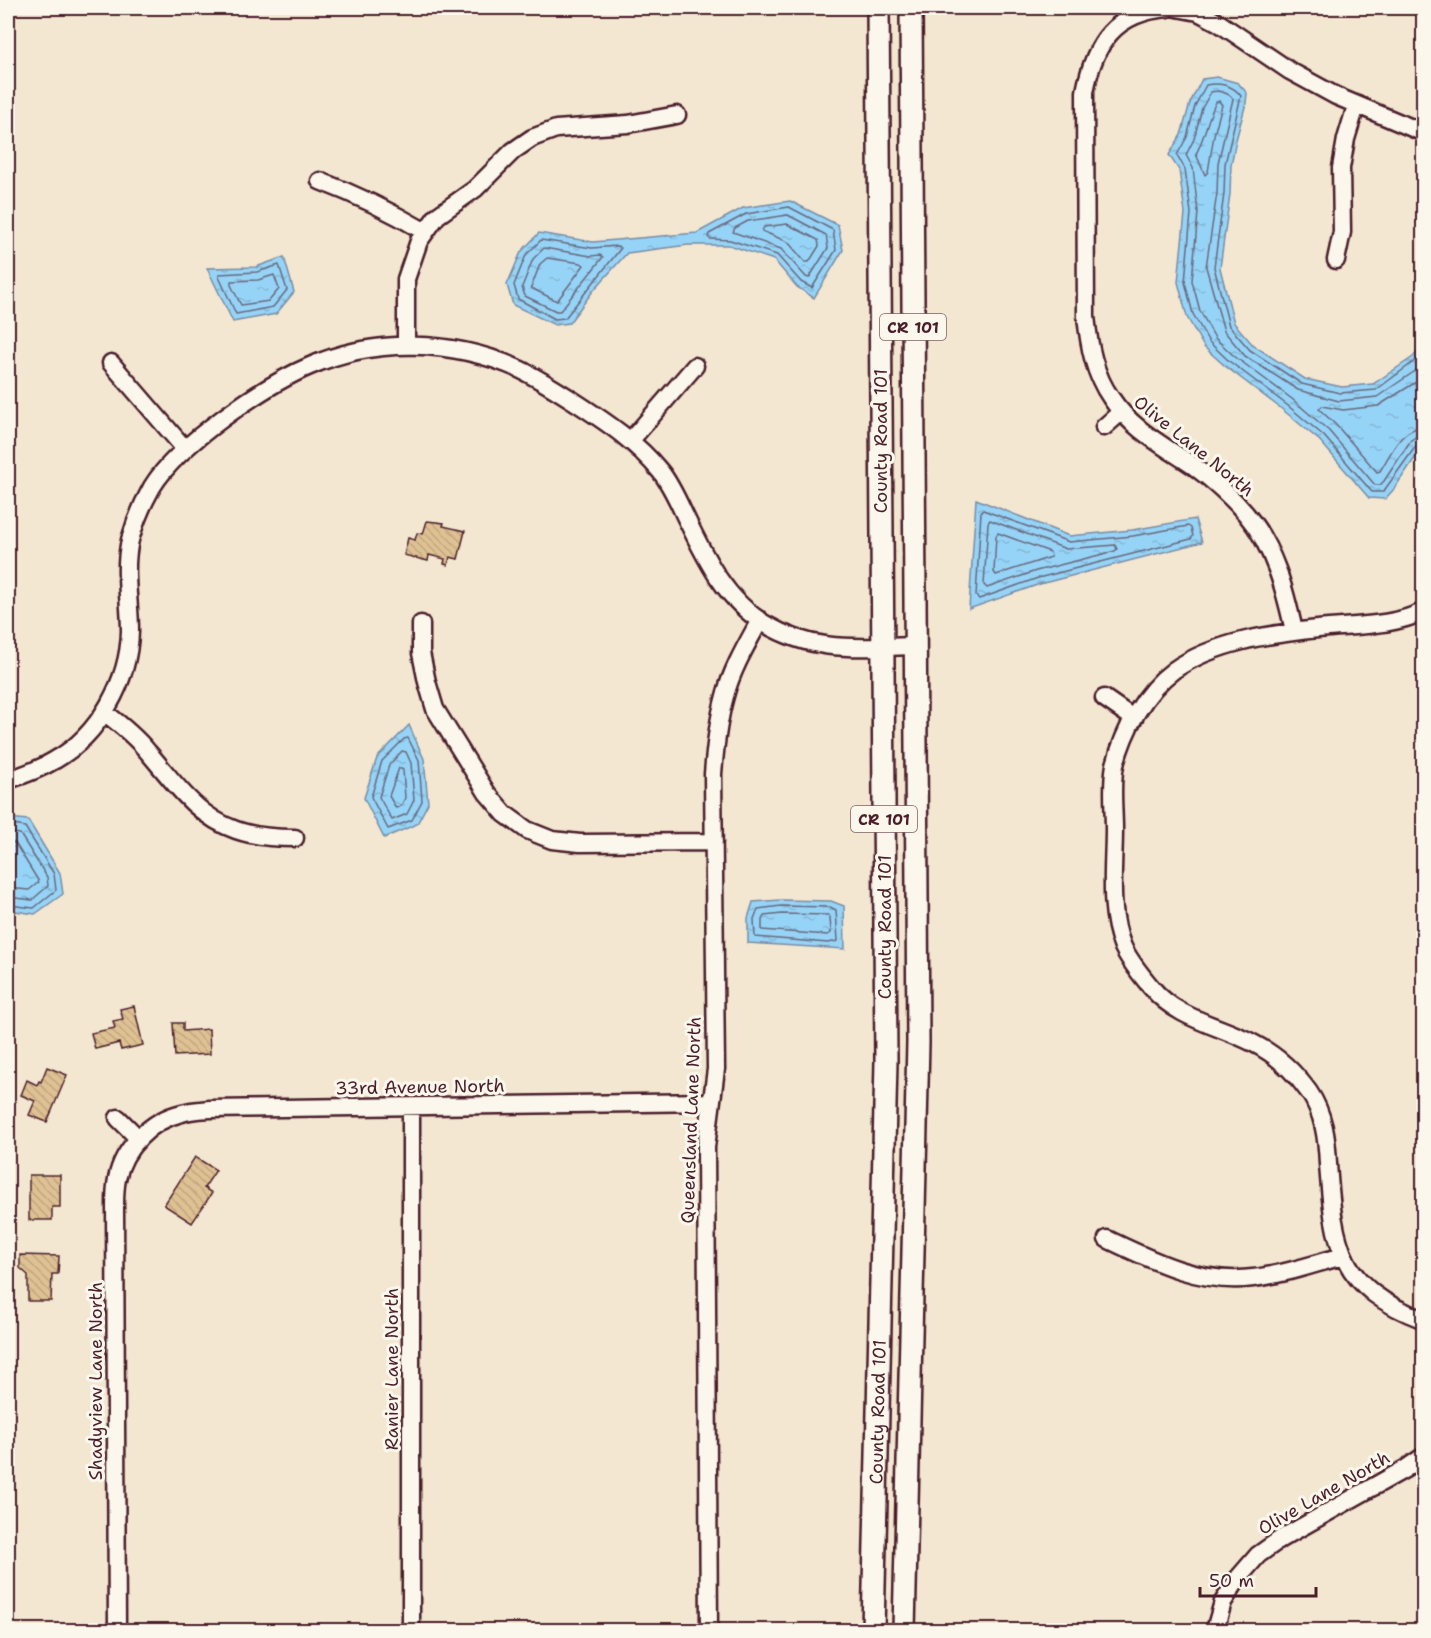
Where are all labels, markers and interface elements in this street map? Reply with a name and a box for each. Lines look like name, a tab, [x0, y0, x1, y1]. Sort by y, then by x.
road number: CR 101	[880, 314, 946, 340]
street label: County Road 101	[869, 369, 893, 513]
street label: Olive Lane North	[1129, 390, 1259, 502]
road number: CR 101	[851, 806, 917, 832]
street label: County Road 101	[873, 855, 897, 999]
street label: Queensland Lane North	[675, 1016, 707, 1224]
street label: 33rd Avenue North	[335, 1074, 505, 1100]
street label: Shadyview Lane North	[84, 1282, 108, 1480]
street label: Ranier Lane North	[380, 1288, 404, 1450]
street label: County Road 101	[864, 1339, 892, 1485]
street label: Olive Lane North	[1254, 1446, 1394, 1540]
scale bar	[1200, 1560, 1316, 1598]
text: 50 m	[1209, 1569, 1254, 1593]

